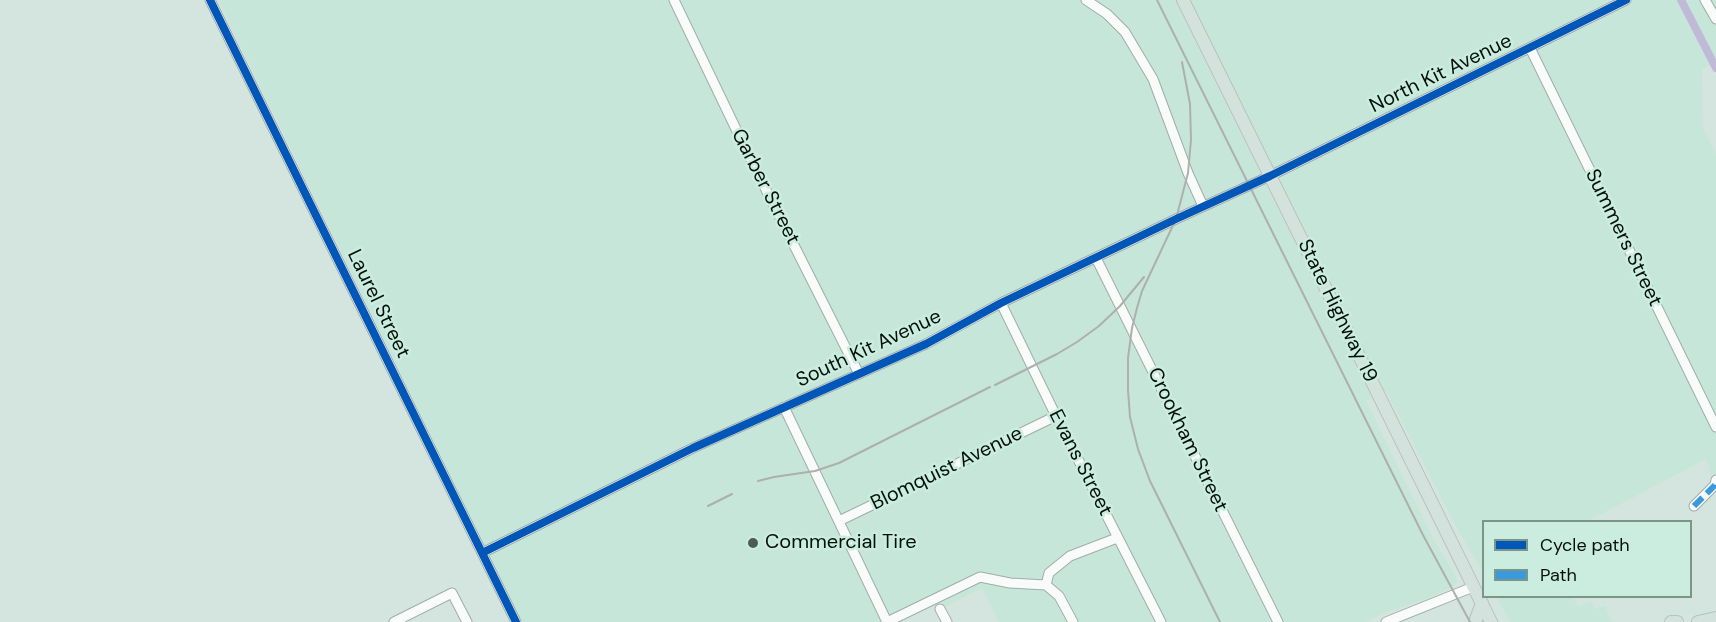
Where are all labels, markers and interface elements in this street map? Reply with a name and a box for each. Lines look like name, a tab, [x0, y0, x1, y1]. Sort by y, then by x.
street label: North Kit Avenue	[1366, 29, 1516, 119]
street label: Garber Street	[726, 125, 804, 249]
street label: Summers Street	[1579, 166, 1667, 310]
street label: State Highway 19	[1292, 236, 1382, 386]
street label: Laurel Street	[341, 246, 415, 362]
street label: South Kit Avenue	[793, 305, 945, 393]
street label: Crookham Street	[1142, 364, 1232, 516]
street label: Evans Street	[1043, 406, 1117, 520]
street label: Blomquist Avenue	[867, 422, 1027, 516]
legend	[1482, 520, 1692, 598]
place label: Commercial Tire	[765, 531, 917, 555]
text: Cycle path	[1540, 533, 1630, 557]
marker: Commercial Tire	[746, 536, 760, 550]
text: Path	[1540, 563, 1577, 587]

